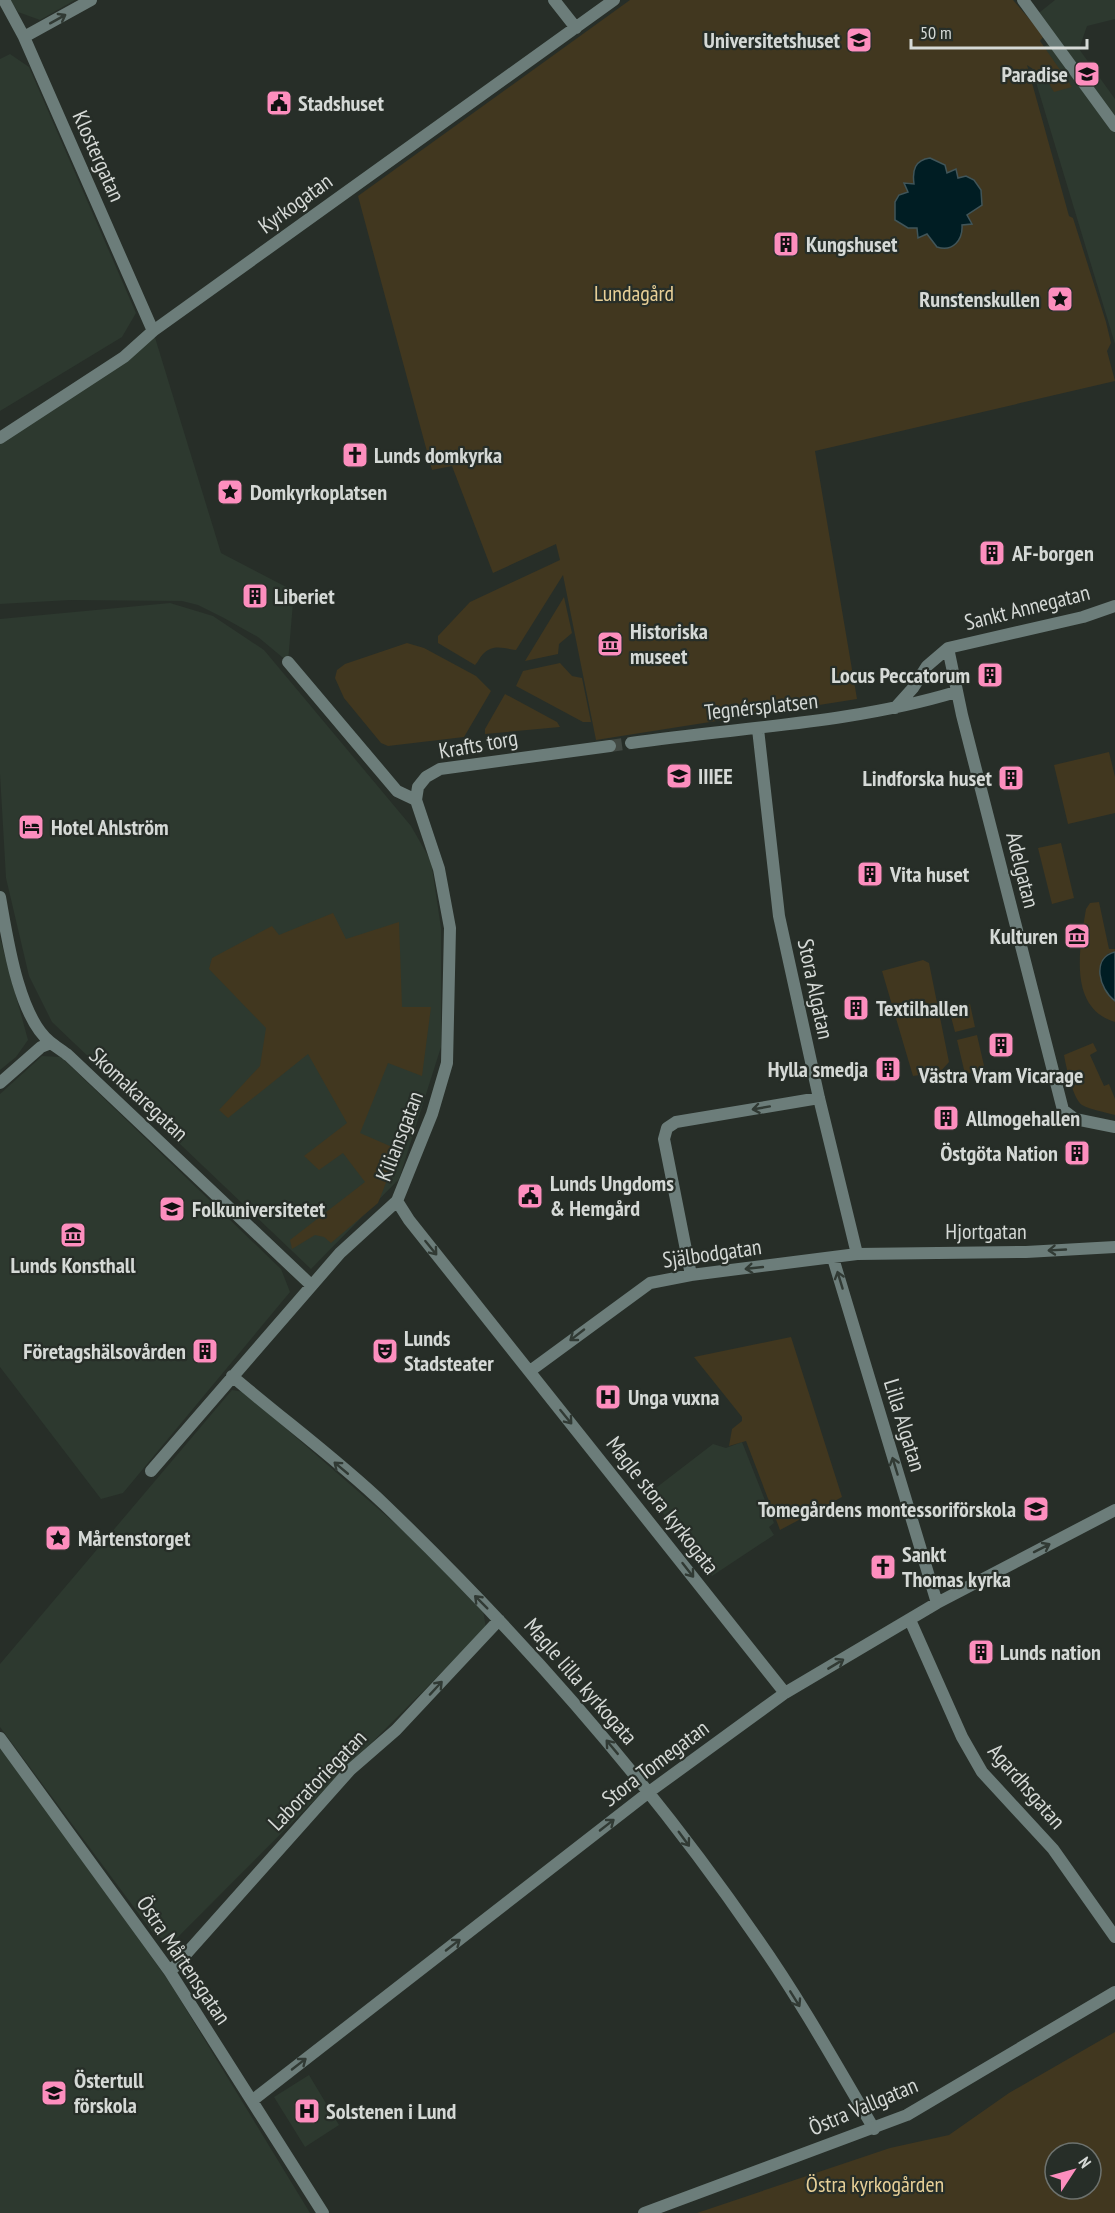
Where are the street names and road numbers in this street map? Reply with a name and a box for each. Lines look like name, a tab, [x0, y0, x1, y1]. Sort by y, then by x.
street label: Klostergatan	[67, 106, 131, 206]
street label: Kyrkogatan	[252, 167, 338, 239]
street label: Sankt Annegatan	[962, 578, 1092, 636]
street label: Tegnérsplatsen	[703, 686, 819, 726]
street label: Krafts torg	[436, 723, 520, 765]
street label: Adelgatan	[1000, 829, 1046, 911]
street label: Stora Algatan	[792, 936, 840, 1042]
street label: Skomakaregatan	[84, 1041, 194, 1147]
street label: Kiliansgatan	[369, 1087, 429, 1185]
street label: Hjortgatan	[945, 1217, 1027, 1245]
street label: Själbodgatan	[661, 1232, 763, 1274]
street label: Lilla Algatan	[878, 1375, 932, 1475]
street label: Magle stora kyrkogata	[600, 1430, 726, 1580]
street label: Magle lilla kyrkogata	[518, 1612, 644, 1750]
street label: Stora Tomegatan	[596, 1714, 714, 1812]
street label: Laboratoriegatan	[262, 1724, 372, 1836]
street label: Agardhsgatan	[982, 1738, 1072, 1834]
street label: Östra Mårtensgatan	[131, 1890, 237, 2030]
street label: Östra Vallgatan	[804, 2071, 922, 2141]

